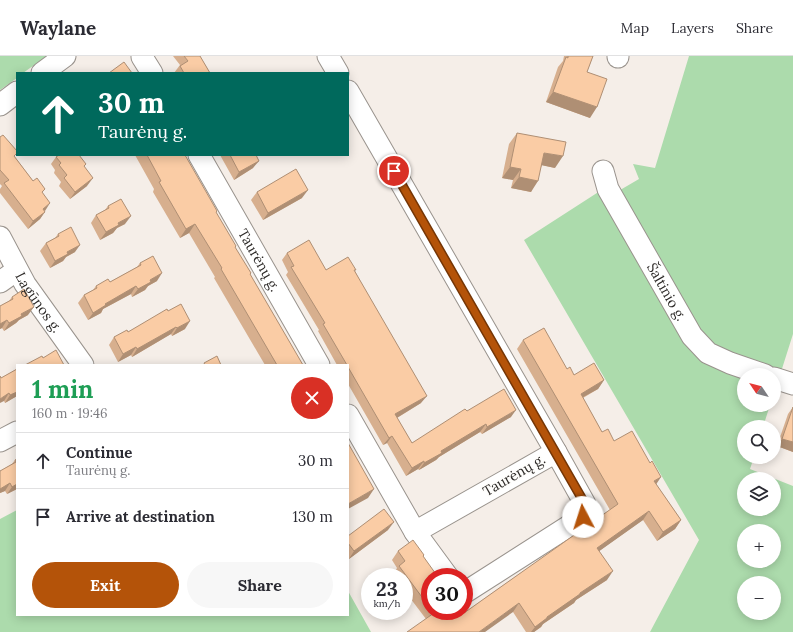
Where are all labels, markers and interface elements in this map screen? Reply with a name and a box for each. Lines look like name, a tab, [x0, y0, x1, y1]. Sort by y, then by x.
text: Waylane	[20, 16, 96, 40]
text: Map	[621, 19, 649, 37]
text: Layers	[671, 19, 714, 37]
text: Share	[736, 19, 773, 37]
text: 30 m	[98, 85, 165, 121]
icon: ahead	[32, 88, 84, 140]
text: Taurėnų g.	[98, 120, 187, 143]
pin	[377, 154, 411, 188]
icon: arrive	[383, 160, 405, 182]
street label: Taurėnų g.	[234, 225, 284, 295]
street label: Šaltinio g.	[643, 260, 690, 324]
street label: Lagūnos g.	[11, 269, 66, 336]
north arrow	[737, 368, 781, 412]
map controls	[737, 368, 781, 620]
text: 1 min	[32, 374, 93, 405]
button: close	[291, 377, 333, 419]
text: 160 m · 19:46	[32, 405, 108, 422]
button: search	[737, 420, 781, 464]
text: Continue	[66, 443, 132, 462]
icon: ahead	[32, 450, 54, 472]
street label: Taurėnų g.	[479, 450, 549, 500]
text: 30 m	[298, 451, 333, 470]
text: Taurėnų g.	[66, 462, 130, 479]
button: layers	[737, 472, 781, 516]
position arrow	[562, 496, 604, 538]
icon: arrive	[32, 506, 54, 528]
text: Arrive at destination	[66, 507, 215, 526]
text: 130 m	[293, 507, 333, 526]
button: +	[737, 524, 781, 568]
button: Exit	[32, 562, 179, 608]
button: Share	[187, 562, 333, 608]
speed limit sign: 30	[421, 568, 473, 620]
text: 23	[376, 576, 398, 601]
button: −	[737, 576, 781, 620]
text: km/h	[373, 597, 401, 610]

